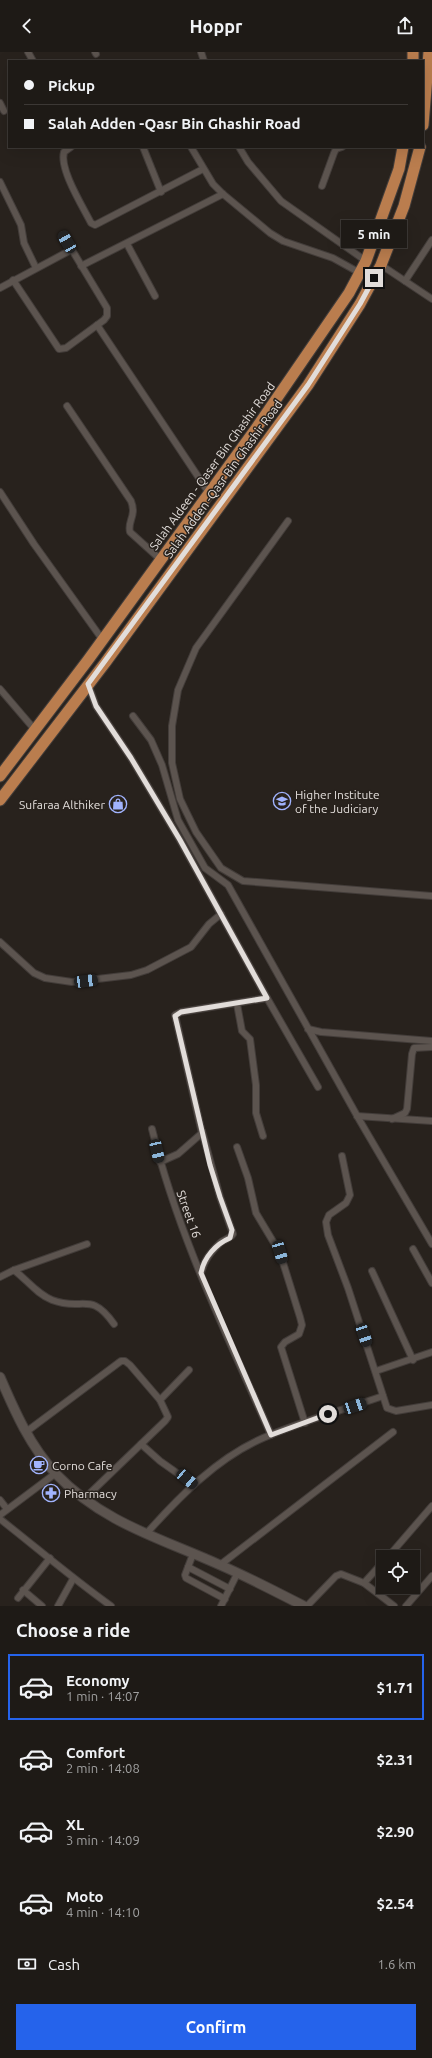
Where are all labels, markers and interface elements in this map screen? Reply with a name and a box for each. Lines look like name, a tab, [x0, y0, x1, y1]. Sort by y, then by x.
icon: back	[16, 15, 38, 37]
icon: share	[394, 15, 416, 37]
text: Hoppr	[190, 16, 242, 36]
text: Pickup	[48, 77, 95, 94]
text: Salah Adden -Qasr Bin Ghashir Road	[48, 115, 300, 132]
callout: 5 min	[341, 220, 407, 248]
text: 5 min	[358, 227, 390, 241]
car	[56, 229, 78, 255]
route end	[365, 269, 383, 287]
street label: Salah Aldeen - Qaser Bin Ghashir Road	[147, 380, 277, 552]
street label: Salah Adden -Qasr Bin Ghashir Road	[161, 398, 285, 560]
place label: Higher Institute of the Judiciary	[295, 788, 380, 815]
school or university icon: Higher Institute of the Judiciary	[272, 791, 292, 811]
shop icon: Sufaraa Althiker	[108, 794, 128, 814]
place label: Sufaraa Althiker	[19, 798, 105, 811]
car	[73, 974, 99, 988]
car	[148, 1138, 166, 1164]
street label: Street 16	[174, 1188, 204, 1240]
car	[271, 1239, 289, 1265]
car	[354, 1322, 374, 1348]
car	[342, 1397, 368, 1415]
route start	[319, 1405, 337, 1423]
cafe icon: Corno Cafe	[29, 1455, 49, 1475]
place label: Corno Cafe	[52, 1459, 112, 1472]
car	[174, 1467, 200, 1491]
pharmacy icon: Pharmacy	[41, 1483, 61, 1503]
place label: Pharmacy	[64, 1487, 117, 1500]
map controls	[376, 1550, 420, 1594]
button: locate	[376, 1550, 420, 1594]
text: Choose a ride	[16, 1620, 130, 1640]
icon: car	[18, 1669, 54, 1705]
text: Economy	[66, 1672, 130, 1689]
text: $1.71	[376, 1679, 414, 1696]
text: 1 min · 14:07	[66, 1689, 140, 1703]
icon: car	[18, 1741, 54, 1777]
text: Comfort	[66, 1744, 125, 1761]
text: $2.31	[376, 1751, 414, 1768]
text: 2 min · 14:08	[66, 1761, 140, 1775]
icon: car	[18, 1813, 54, 1849]
text: XL	[66, 1816, 84, 1833]
text: $2.90	[376, 1823, 414, 1840]
text: 3 min · 14:09	[66, 1833, 140, 1847]
icon: car	[18, 1885, 54, 1921]
text: Moto	[66, 1888, 104, 1905]
text: $2.54	[376, 1895, 414, 1912]
text: 4 min · 14:10	[66, 1905, 140, 1919]
icon: cash	[16, 1953, 38, 1975]
text: Cash	[48, 1956, 80, 1973]
text: 1.6 km	[377, 1957, 416, 1971]
button: Confirm	[16, 2004, 416, 2050]

